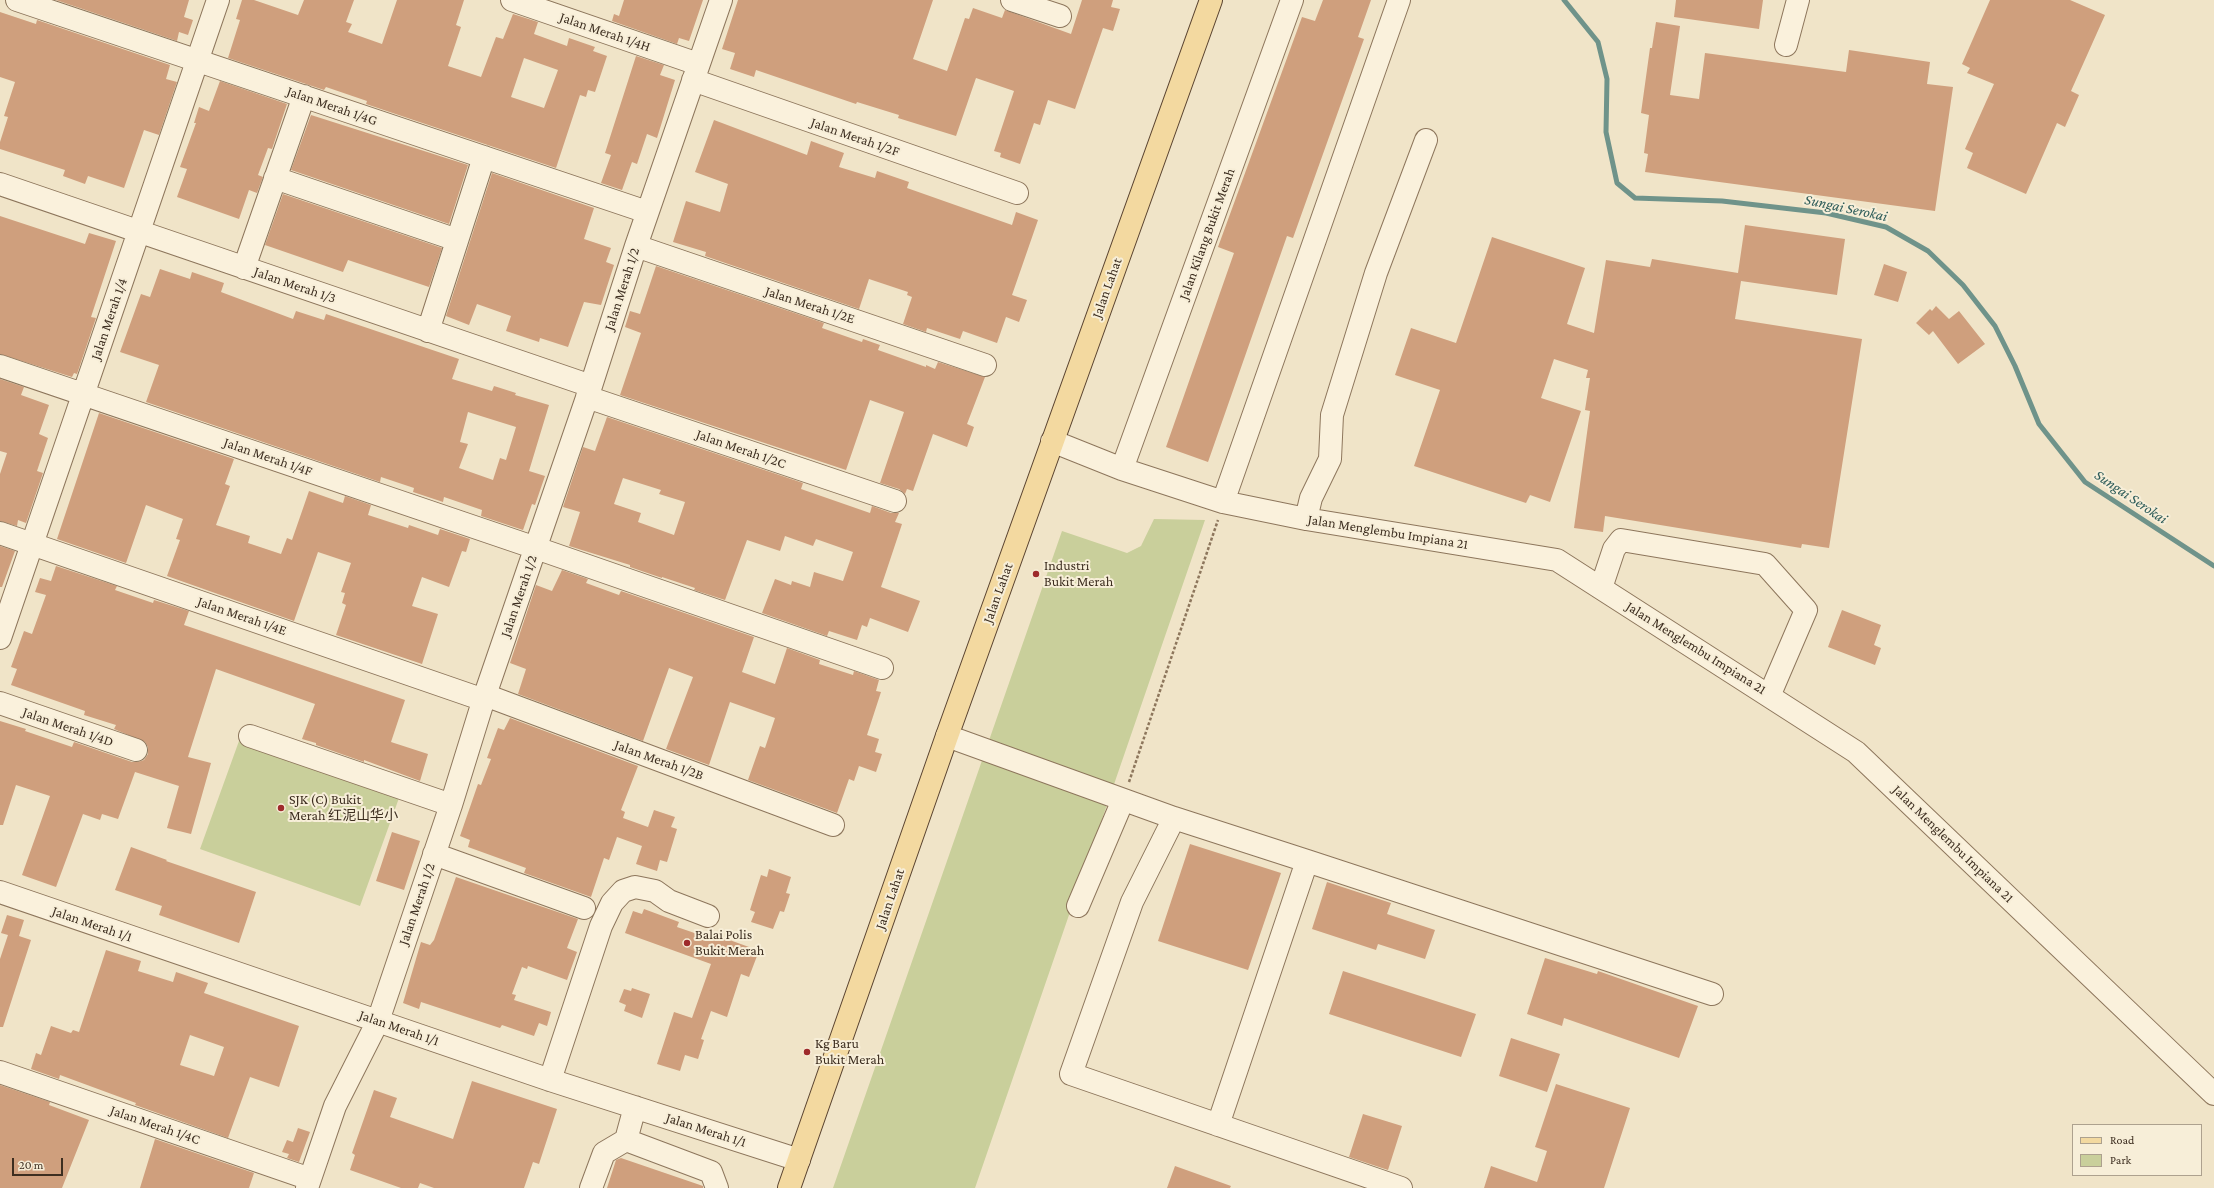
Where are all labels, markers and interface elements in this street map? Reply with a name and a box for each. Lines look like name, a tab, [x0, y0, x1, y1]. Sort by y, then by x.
street label: Jalan Merah 1/4H	[557, 9, 653, 55]
street label: Jalan Merah 1/4G	[285, 83, 379, 129]
street label: Jalan Merah 1/2F	[808, 114, 902, 160]
street label: Jalan Kilang Bukit Merah	[1175, 166, 1239, 302]
water label: Sungai Serokai	[1803, 190, 1889, 226]
street label: Jalan Merah 1/2	[601, 246, 643, 332]
street label: Jalan Lahat	[1088, 256, 1126, 320]
street label: Jalan Merah 1/3	[252, 263, 338, 307]
street label: Jalan Merah 1/4	[87, 276, 131, 362]
street label: Jalan Merah 1/2E	[763, 283, 857, 327]
street label: Jalan Merah 1/2C	[694, 426, 788, 472]
street label: Jalan Merah 1/4F	[222, 434, 314, 480]
water label: Sungai Serokai	[2091, 466, 2171, 528]
street label: Jalan Menglembu Impiana 21	[1307, 511, 1469, 553]
street label: Jalan Merah 1/2	[497, 553, 541, 639]
place label: Industri Bukit Merah	[1044, 558, 1113, 590]
street label: Jalan Lahat	[979, 561, 1017, 625]
marker: Industri Bukit Merah	[1031, 569, 1041, 579]
street label: Jalan Merah 1/4E	[195, 593, 289, 639]
street label: Jalan Menglembu Impiana 21	[1623, 598, 1769, 698]
street label: Jalan Merah 1/4D	[20, 704, 116, 750]
street label: Jalan Merah 1/2B	[612, 736, 706, 784]
street label: Jalan Menglembu Impiana 21	[1889, 782, 2017, 906]
place label: SJK (C) Bukit Merah 红泥山华小	[289, 792, 398, 824]
marker: SJK (C) Bukit Merah 红泥山华小	[276, 803, 286, 813]
street label: Jalan Merah 1/2	[395, 861, 439, 947]
street label: Jalan Lahat	[872, 866, 908, 932]
street label: Jalan Merah 1/1	[50, 902, 134, 946]
place label: Balai Polis Bukit Merah	[695, 927, 764, 960]
marker: Balai Polis Bukit Merah	[682, 938, 692, 948]
street label: Jalan Merah 1/1	[357, 1006, 441, 1050]
place label: Kg Baru Bukit Merah	[815, 1036, 884, 1068]
marker: Kg Baru Bukit Merah	[802, 1047, 812, 1057]
street label: Jalan Merah 1/4C	[108, 1102, 202, 1148]
street label: Jalan Merah 1/1	[664, 1109, 748, 1151]
legend	[2072, 1124, 2202, 1176]
text: Road	[2110, 1133, 2134, 1147]
scale bar	[14, 1150, 65, 1176]
text: Park	[2110, 1153, 2131, 1167]
text: 20 m	[19, 1158, 43, 1172]

